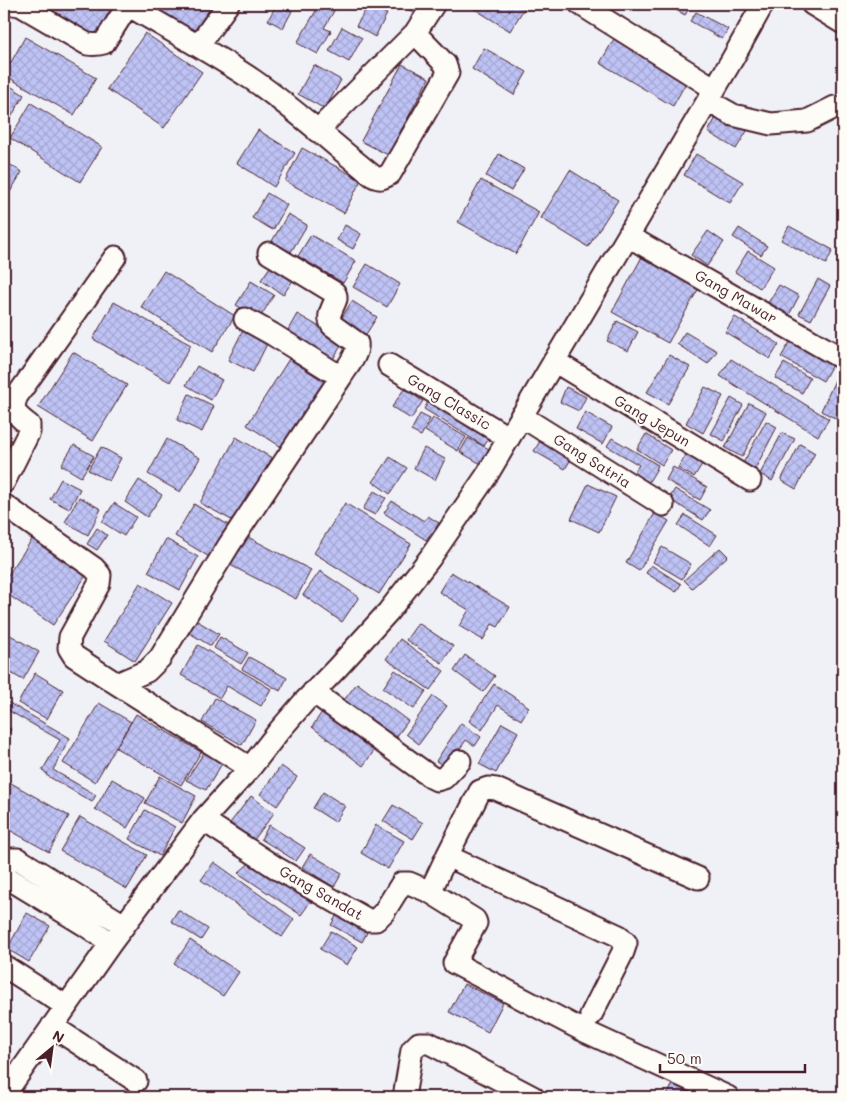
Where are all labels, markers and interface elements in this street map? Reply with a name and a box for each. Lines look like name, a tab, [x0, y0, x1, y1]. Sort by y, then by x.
street label: Gang Mawar	[692, 264, 781, 328]
street label: Gang Classic	[404, 368, 495, 434]
street label: Gang Jepun	[611, 390, 694, 451]
street label: Gang Satria	[550, 428, 635, 492]
street label: Gang Sandat	[276, 860, 367, 924]
north arrow	[28, 1024, 78, 1074]
text: N	[49, 1025, 68, 1047]
scale bar	[660, 1041, 804, 1073]
text: 50 m	[667, 1048, 702, 1068]

